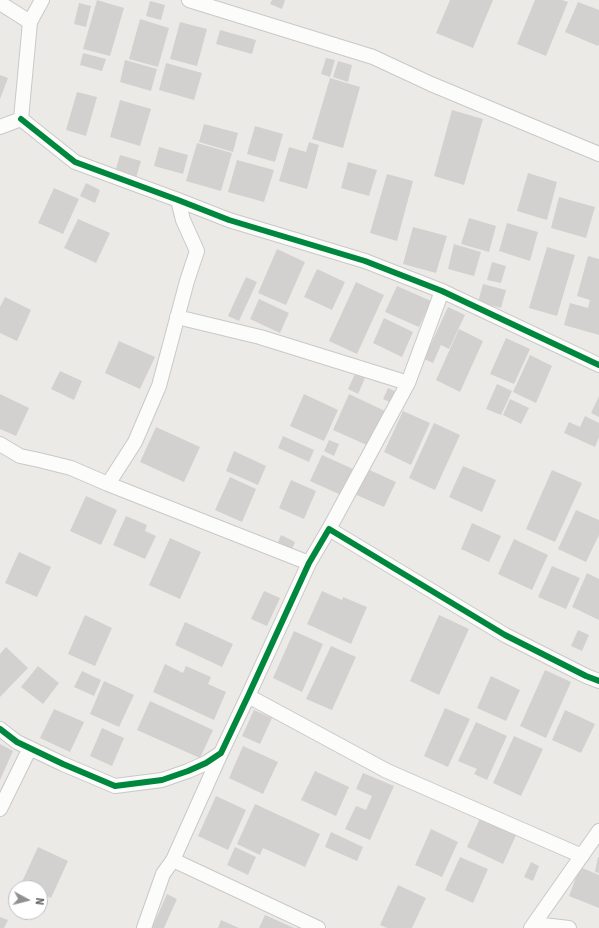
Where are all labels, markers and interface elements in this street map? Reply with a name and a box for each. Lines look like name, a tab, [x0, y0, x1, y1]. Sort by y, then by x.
north arrow	[8, 880, 48, 920]
text: N	[32, 897, 47, 906]

